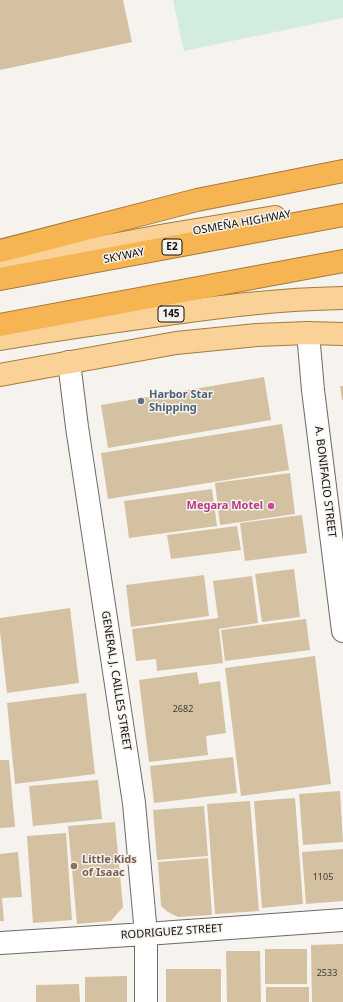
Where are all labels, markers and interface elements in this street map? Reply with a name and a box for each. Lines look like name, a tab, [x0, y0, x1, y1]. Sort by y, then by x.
street label: OSMEÑA HIGHWAY	[192, 208, 292, 238]
road number: E2	[162, 239, 182, 255]
street label: SKYWAY	[102, 246, 146, 266]
road number: 145	[158, 306, 184, 322]
place label: Harbor Star Shipping	[149, 388, 213, 414]
marker: Harbor Star Shipping	[136, 396, 146, 406]
street label: A. BONIFACIO STREET	[312, 425, 338, 539]
place label: Megara Motel	[187, 499, 263, 513]
marker: Megara Motel	[266, 501, 276, 511]
street label: GENERAL J. CAILLES STREET	[98, 610, 134, 752]
house number: 2682	[173, 704, 193, 714]
place label: Little Kids of Isaac	[82, 853, 137, 879]
marker: Little Kids of Isaac	[69, 861, 79, 871]
house number: 1105	[313, 872, 333, 882]
street label: RODRIGUEZ STREET	[120, 922, 224, 942]
house number: 2533	[317, 968, 337, 978]

